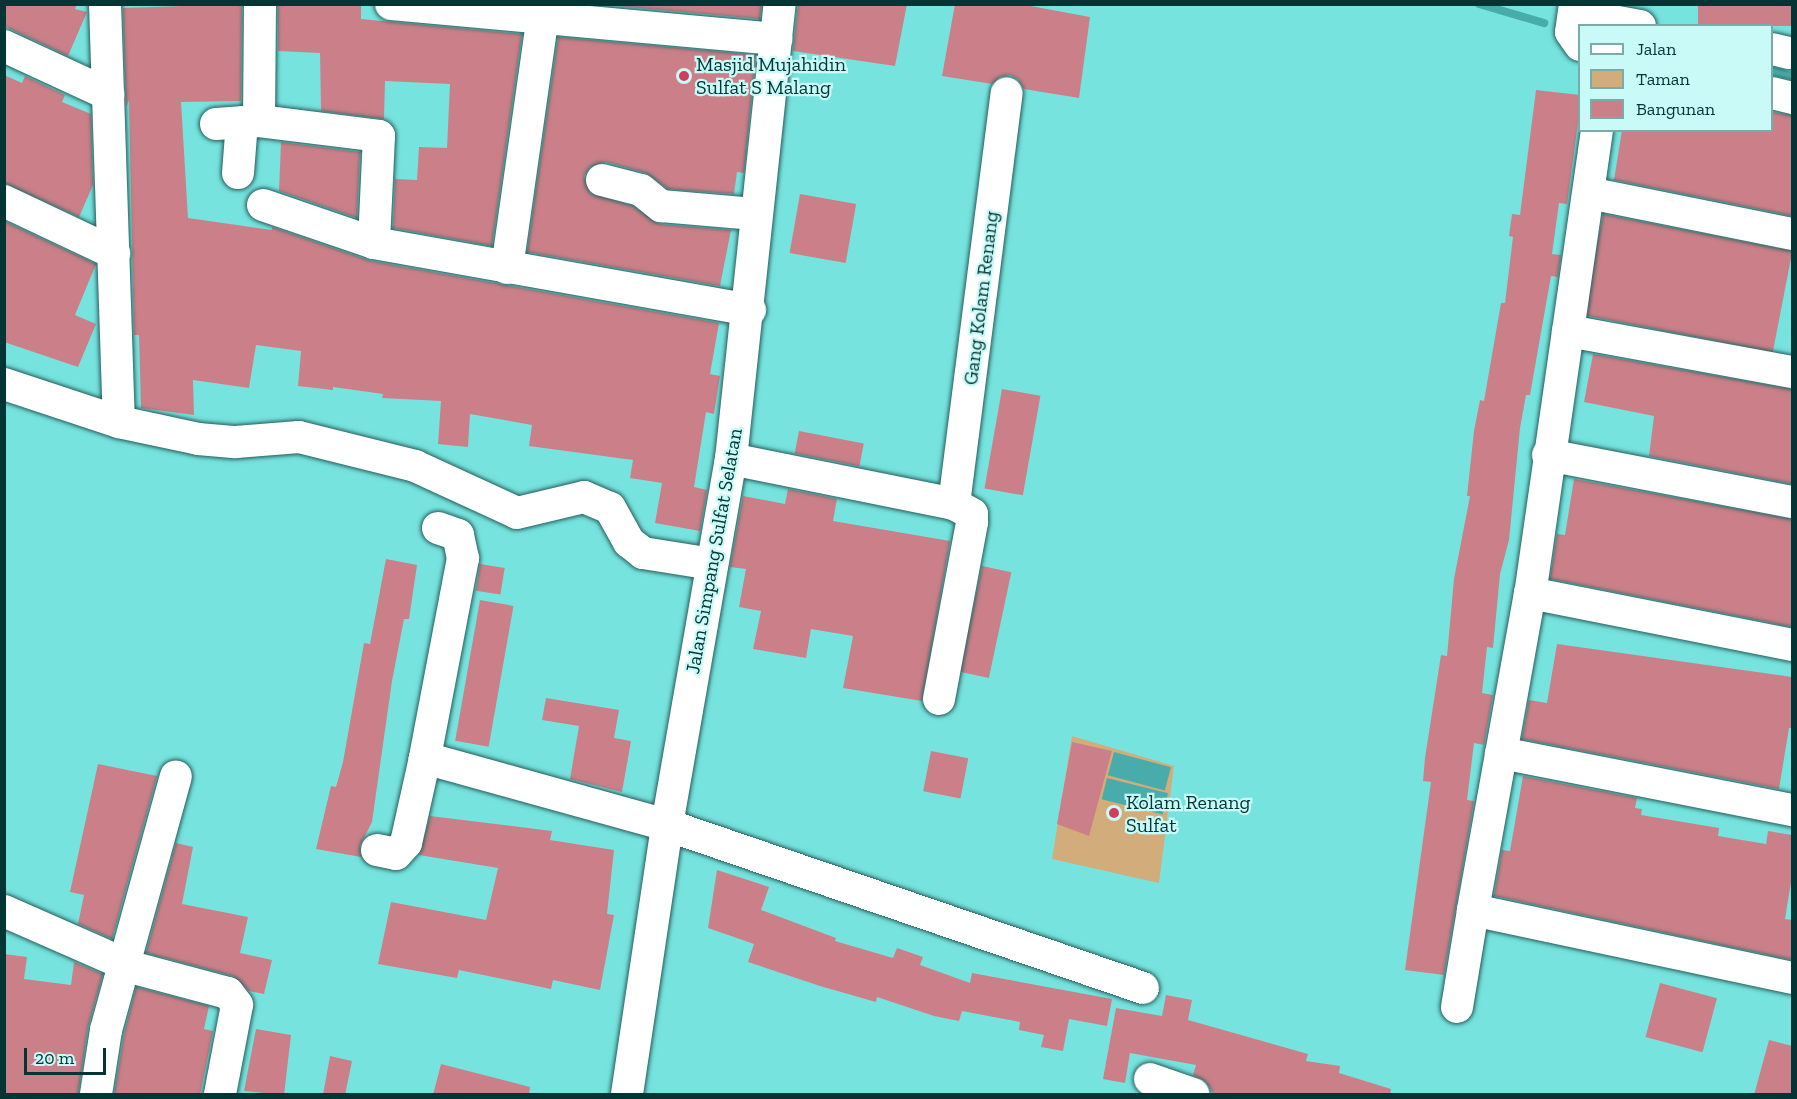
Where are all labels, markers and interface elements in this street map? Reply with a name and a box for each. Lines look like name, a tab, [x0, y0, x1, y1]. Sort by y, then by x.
legend	[1578, 24, 1773, 132]
text: Jalan	[1636, 38, 1676, 60]
place label: Masjid Mujahidin Sulfat S Malang	[696, 52, 846, 99]
text: Taman	[1636, 68, 1690, 90]
marker: Masjid Mujahidin Sulfat S Malang	[677, 69, 691, 83]
text: Bangunan	[1636, 98, 1715, 120]
street label: Gang Kolam Renang	[958, 210, 1004, 386]
street label: Jalan Simpang Sulfat Selatan	[681, 426, 747, 676]
place label: Kolam Renang Sulfat	[1126, 790, 1251, 837]
marker: Kolam Renang Sulfat	[1107, 806, 1121, 820]
scale bar	[27, 1036, 110, 1074]
text: 20 m	[35, 1047, 74, 1069]

